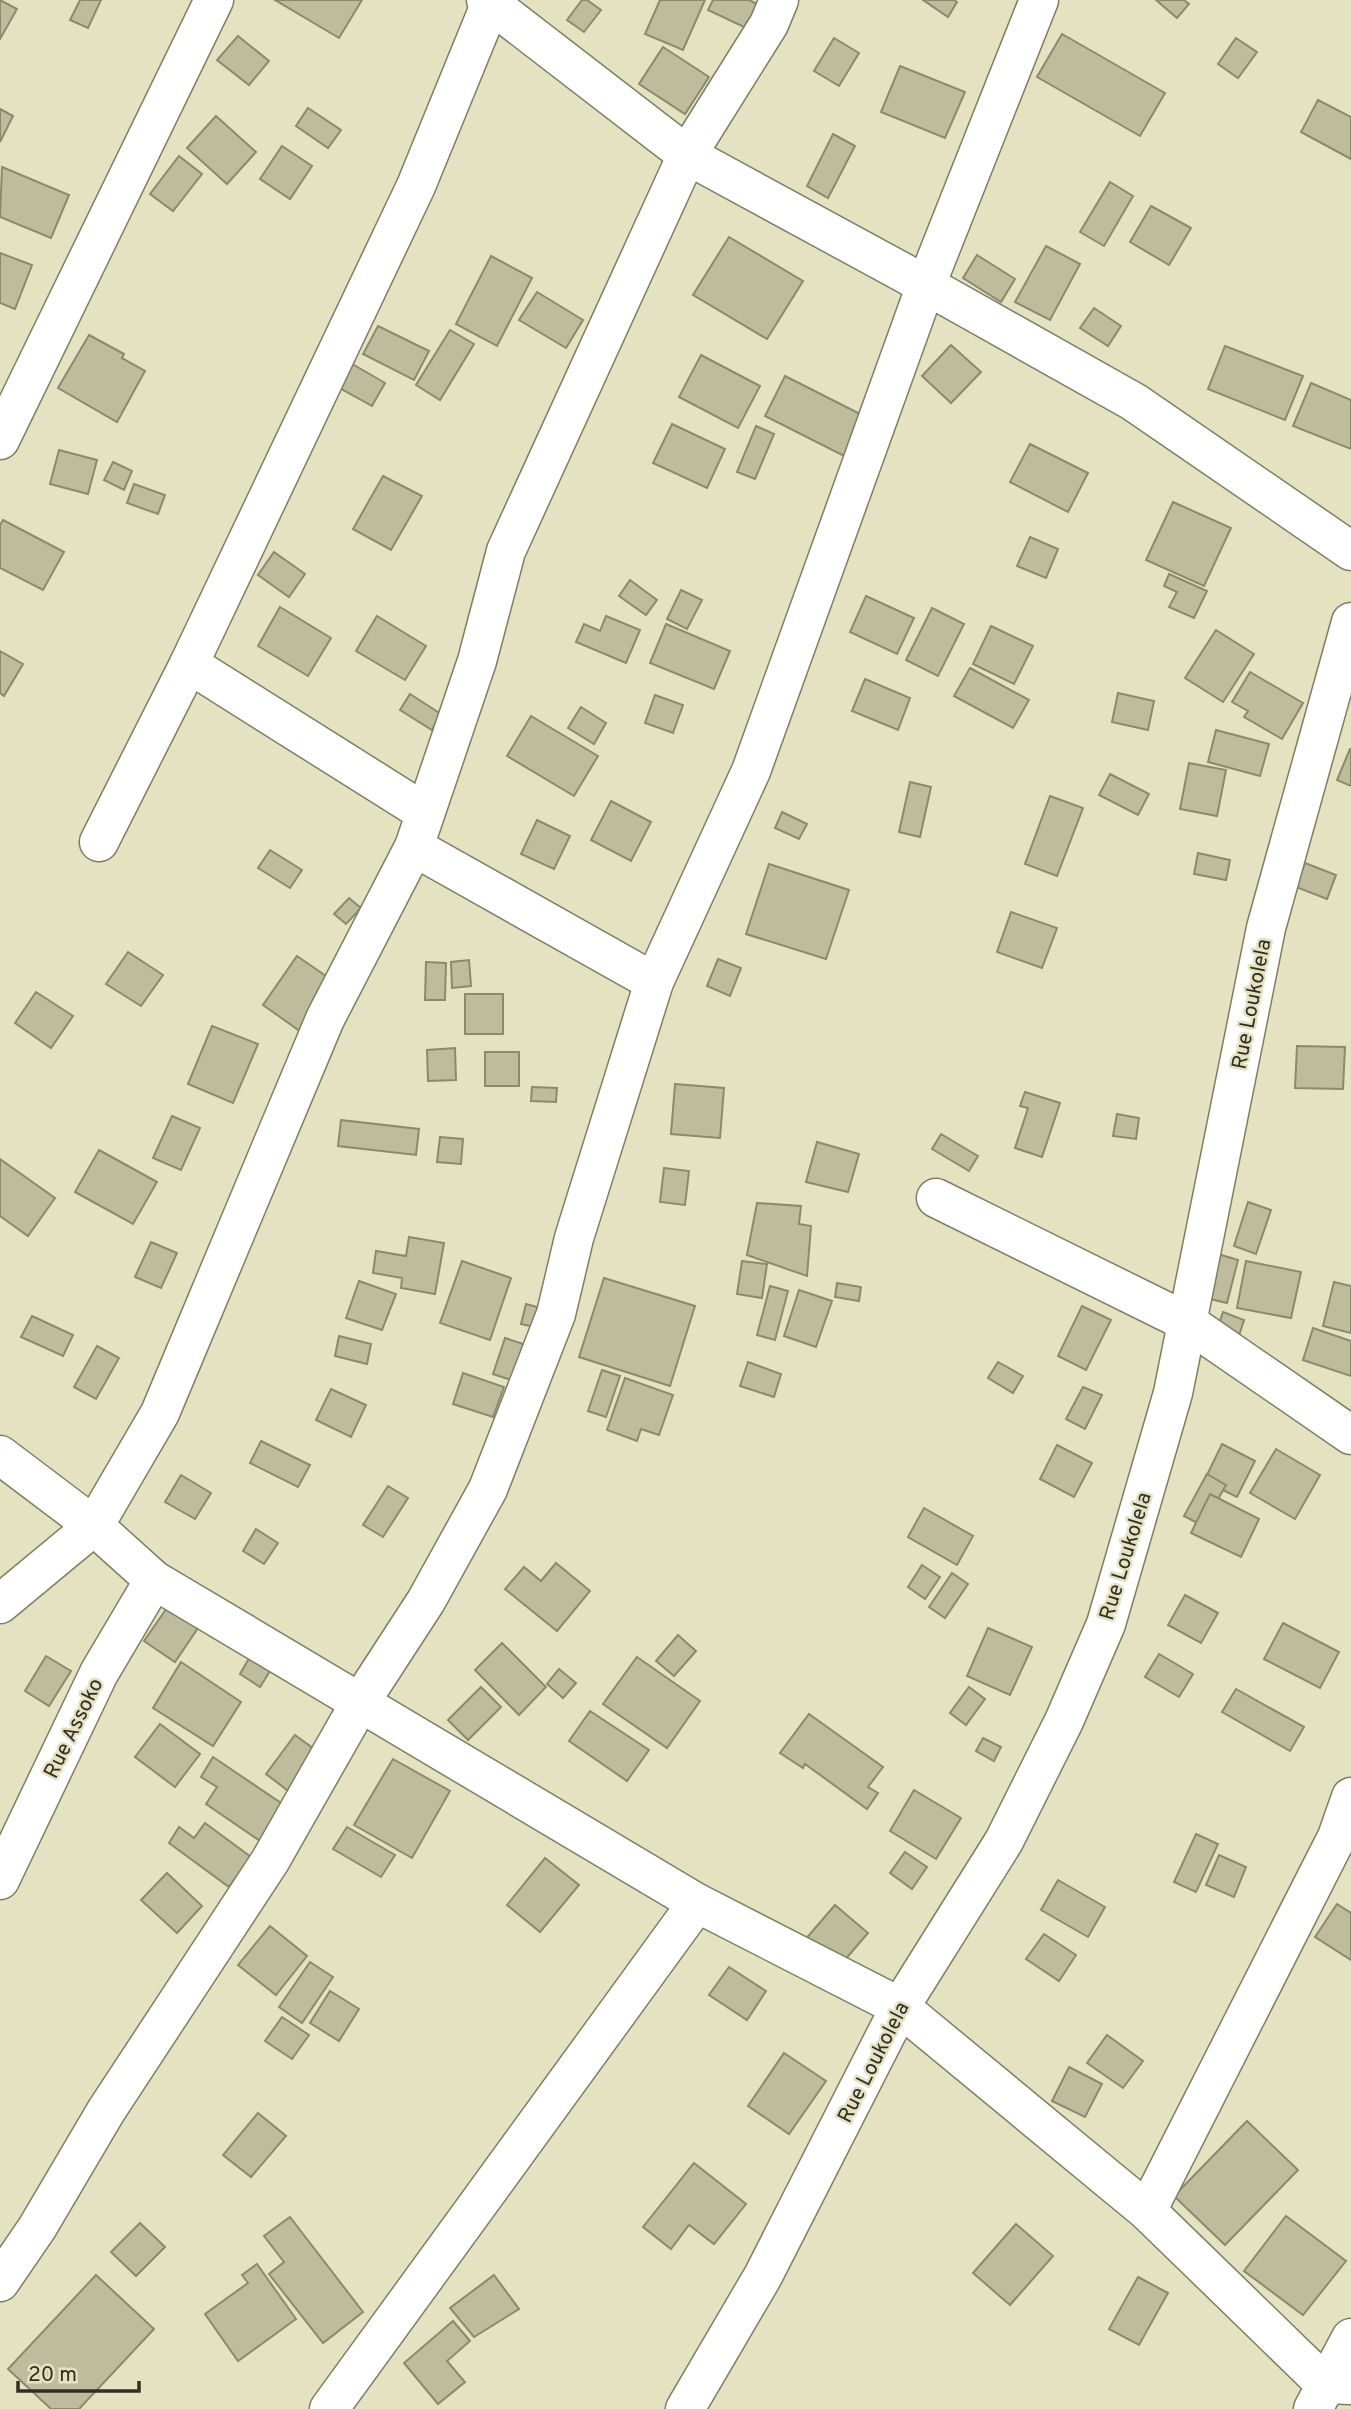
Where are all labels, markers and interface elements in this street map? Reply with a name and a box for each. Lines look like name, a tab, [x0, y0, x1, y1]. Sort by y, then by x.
street label: Rue Loukolela	[1227, 937, 1278, 1072]
street label: Rue Loukolela	[1094, 1489, 1159, 1624]
street label: Rue Assoko	[38, 1674, 110, 1783]
street label: Rue Loukolela	[832, 1998, 916, 2128]
scale bar	[18, 2350, 138, 2394]
text: 20 m	[28, 2362, 77, 2389]

